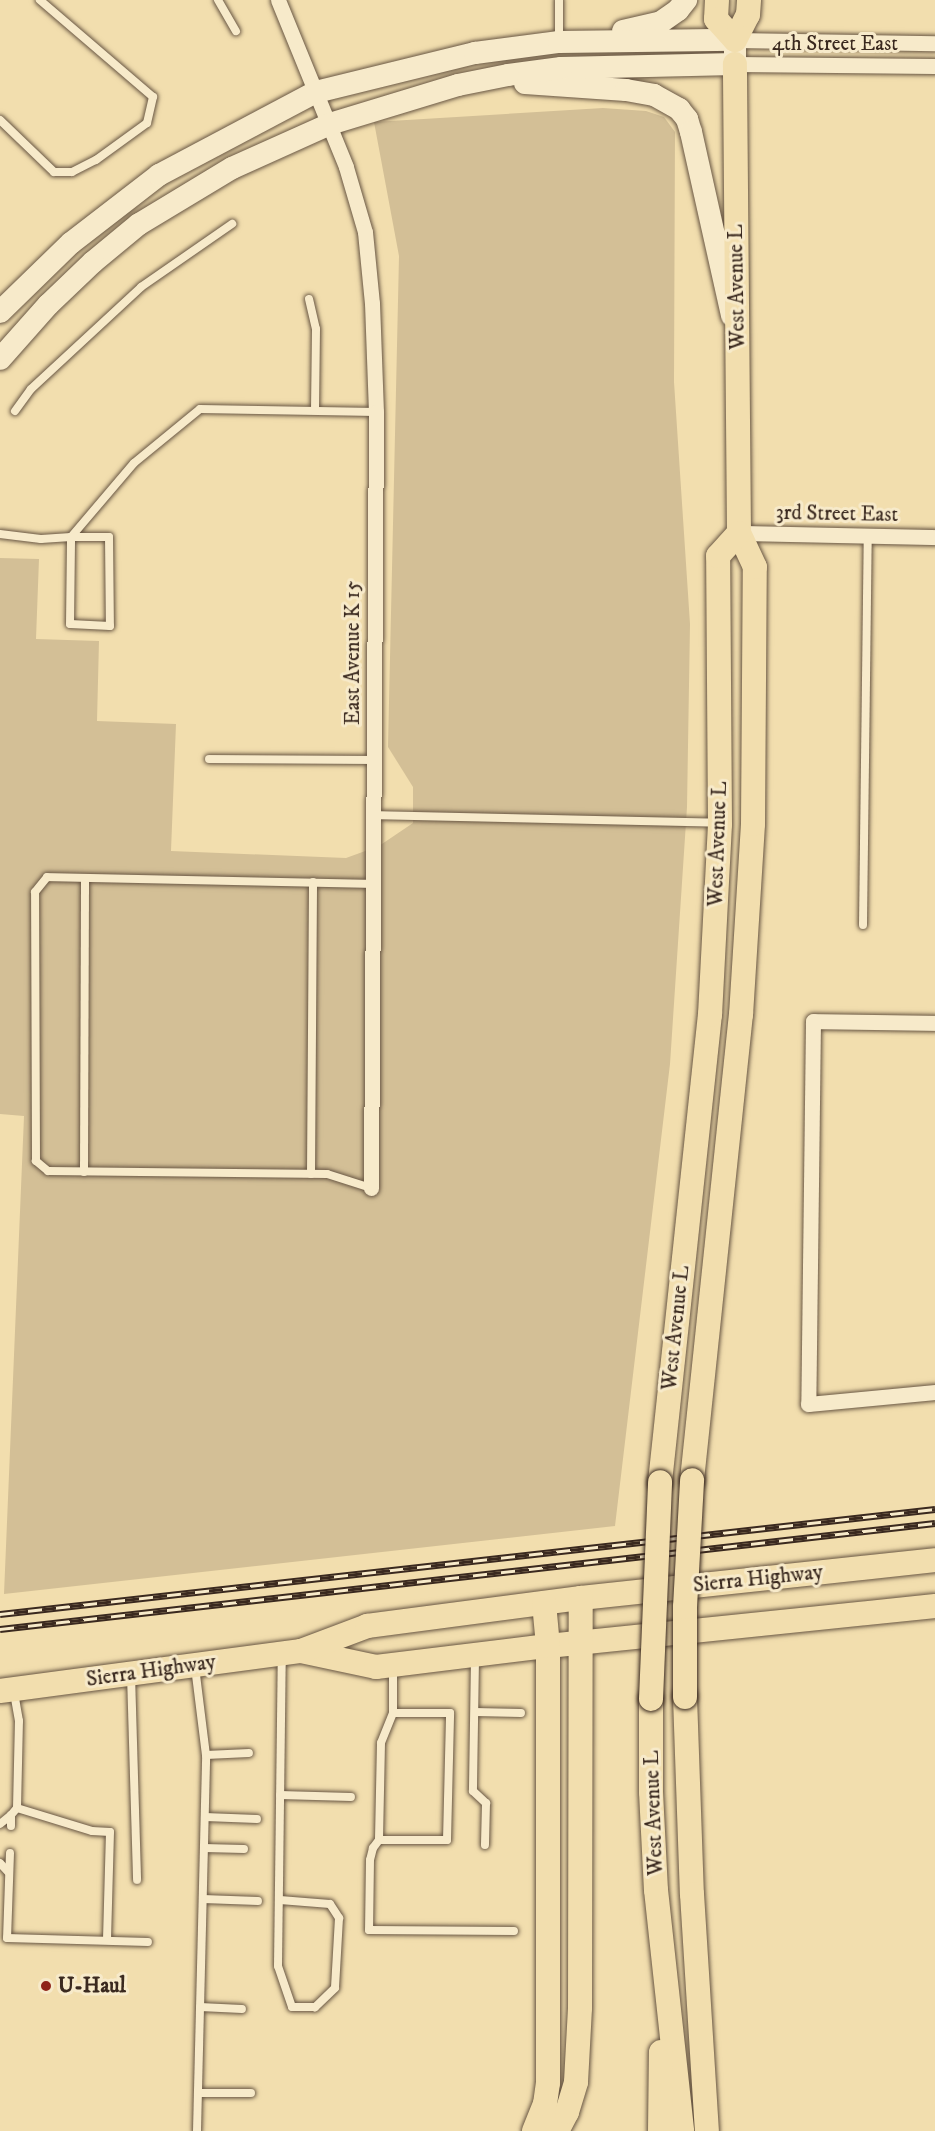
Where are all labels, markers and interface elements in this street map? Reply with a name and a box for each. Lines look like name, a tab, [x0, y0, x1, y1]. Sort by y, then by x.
street label: 4th Street East	[772, 31, 898, 57]
street label: West Avenue L	[723, 224, 751, 350]
street label: 3rd Street East	[776, 500, 898, 528]
street label: East Avenue K 15	[340, 581, 366, 725]
street label: West Avenue L	[703, 781, 733, 907]
street label: West Avenue L	[657, 1264, 695, 1392]
street label: Sierra Highway	[692, 1560, 824, 1598]
street label: Sierra Highway	[85, 1649, 217, 1693]
street label: West Avenue L	[639, 1750, 669, 1876]
place label: U-Haul	[58, 1973, 126, 1999]
marker: U-Haul	[39, 1979, 53, 1993]

